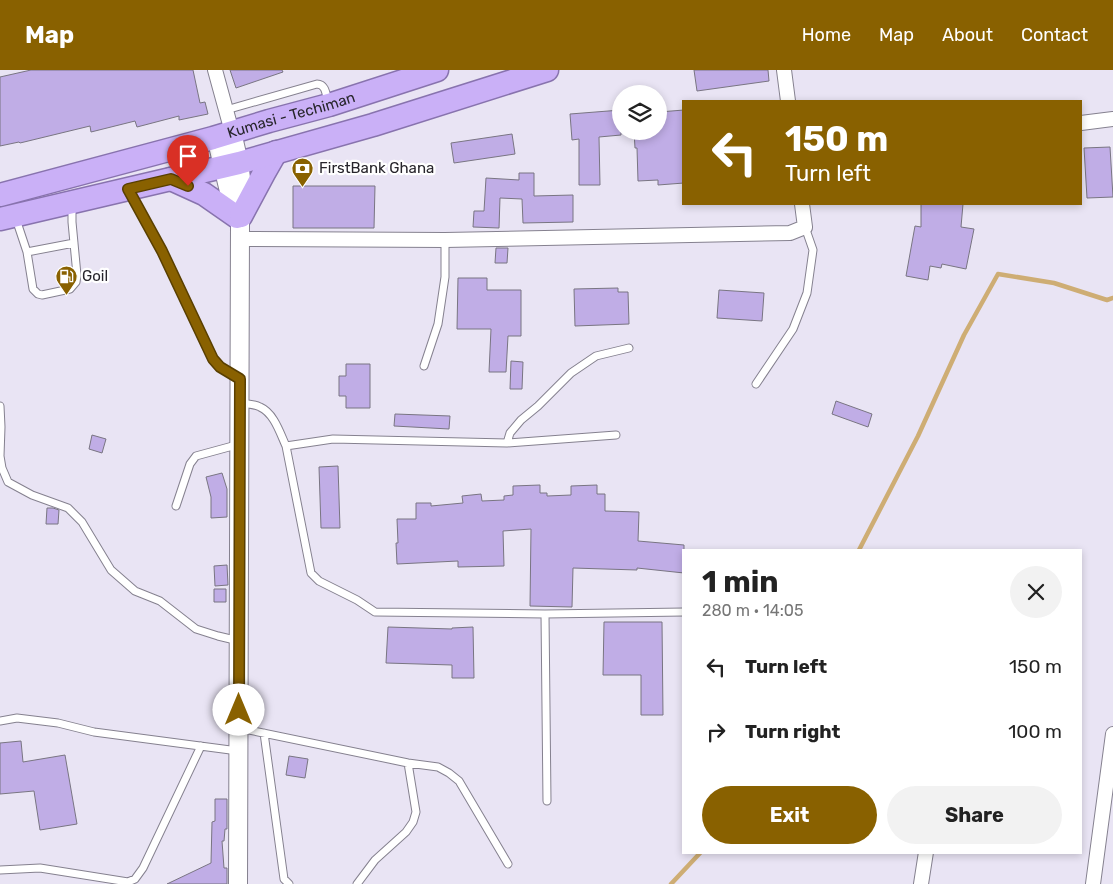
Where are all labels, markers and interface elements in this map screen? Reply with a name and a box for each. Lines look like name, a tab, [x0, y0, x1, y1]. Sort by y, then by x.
text: Map	[25, 21, 74, 49]
text: Home	[802, 24, 851, 46]
text: Map	[879, 24, 914, 46]
text: About	[942, 24, 993, 46]
text: Contact	[1021, 24, 1088, 46]
map controls	[612, 85, 667, 140]
button: layers	[612, 85, 667, 140]
street label: Kumasi - Techiman	[225, 88, 358, 142]
text: 150 m	[785, 118, 888, 160]
icon: left	[702, 120, 767, 185]
pin	[167, 135, 209, 186]
icon: arrive	[174, 142, 202, 170]
bank icon: FirstBank Ghana	[291, 156, 315, 187]
place label: FirstBank Ghana	[319, 159, 434, 177]
text: Turn left	[785, 160, 871, 187]
fuel station icon: Goil	[54, 264, 78, 295]
place label: Goil	[82, 267, 108, 285]
text: 1 min	[702, 564, 779, 600]
button: close	[1010, 566, 1062, 618]
text: 280 m · 14:05	[702, 601, 804, 620]
icon: left	[702, 653, 730, 681]
text: Turn left	[745, 655, 827, 678]
text: 150 m	[1009, 655, 1062, 678]
position arrow	[212, 683, 264, 735]
icon: right	[702, 718, 730, 746]
text: Turn right	[745, 720, 840, 743]
text: 100 m	[1008, 720, 1062, 743]
button: Exit	[702, 786, 877, 844]
button: Share	[887, 786, 1062, 844]

